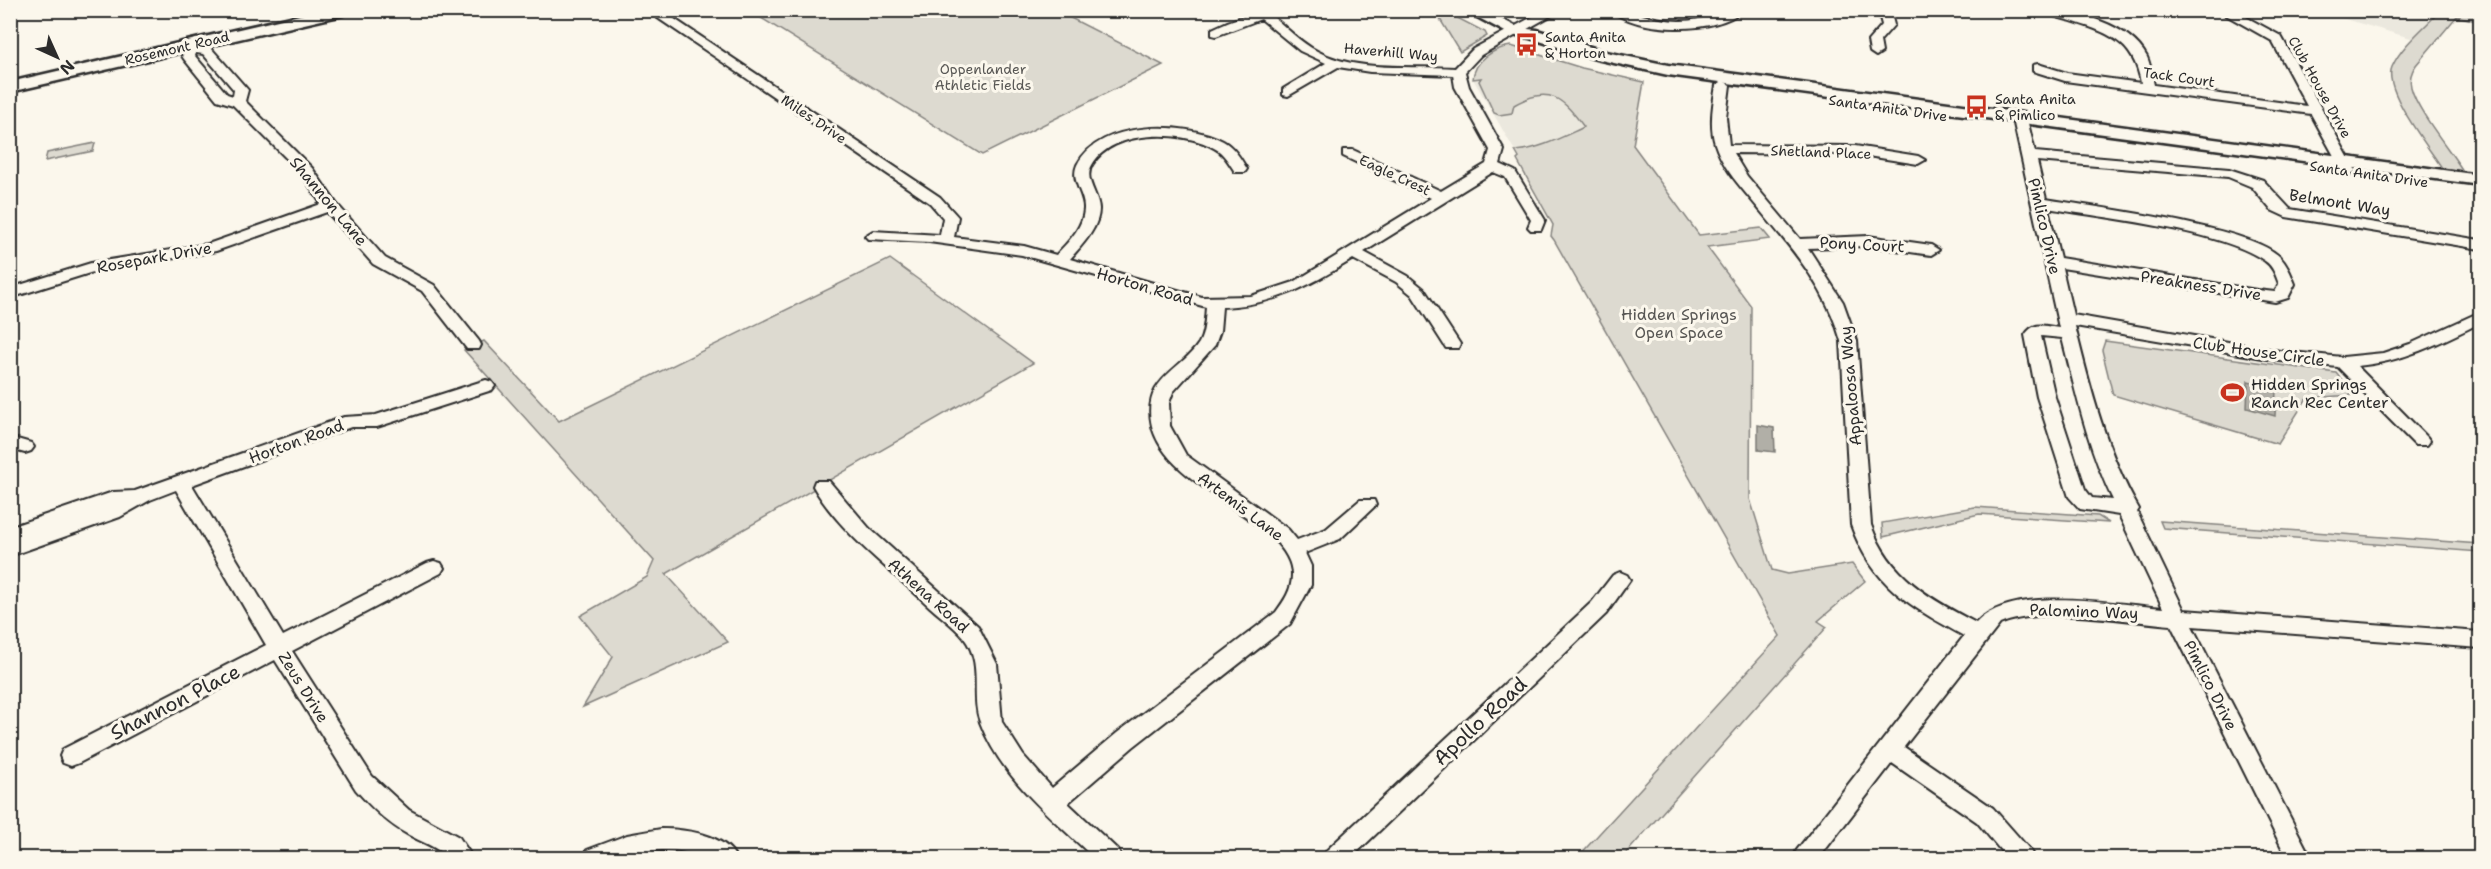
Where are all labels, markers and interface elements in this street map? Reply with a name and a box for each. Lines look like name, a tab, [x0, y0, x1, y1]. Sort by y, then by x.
north arrow	[27, 27, 87, 87]
street label: Rosemont Road	[123, 27, 231, 69]
place label: Santa Anita & Horton	[1545, 28, 1626, 62]
bus stop icon: Santa Anita & Horton	[1514, 32, 1540, 58]
street label: Club House Drive	[2285, 33, 2356, 141]
street label: Haverhill Way	[1343, 39, 1439, 65]
text: N	[55, 55, 79, 79]
park label: Oppenlander Athletic Fields	[935, 60, 1032, 94]
street label: Tack Court	[2142, 63, 2216, 91]
place label: Santa Anita & Pimlico	[1995, 90, 2076, 124]
street label: Miles Drive	[778, 91, 850, 148]
street label: Santa Anita Drive	[1827, 91, 1949, 125]
bus stop icon: Santa Anita & Pimlico	[1964, 94, 1990, 120]
street label: Shetland Place	[1770, 141, 1872, 163]
street label: Eagle Crest	[1356, 151, 1434, 199]
street label: Shannon Lane	[285, 152, 372, 250]
street label: Santa Anita Drive	[2308, 157, 2430, 191]
street label: Pimlico Drive	[2023, 176, 2066, 276]
street label: Belmont Way	[2288, 184, 2392, 221]
street label: Pony Court	[1819, 232, 1905, 257]
street label: Rosepark Drive	[95, 237, 213, 278]
street label: Horton Road	[1094, 263, 1196, 310]
street label: Preakness Drive	[2139, 266, 2263, 305]
park label: Hidden Springs Open Space	[1621, 304, 1737, 343]
street label: Appaloosa Way	[1835, 325, 1866, 447]
street label: Club House Circle	[2192, 332, 2326, 371]
place label: Hidden Springs Ranch Rec Center	[2251, 374, 2389, 413]
sports icon: Hidden Springs Ranch Rec Center	[2220, 380, 2246, 406]
street label: Horton Road	[246, 415, 347, 468]
street label: Artemis Lane	[1193, 467, 1288, 546]
street label: Athena Road	[884, 553, 974, 637]
street label: Palomino Way	[2029, 599, 2139, 624]
street label: Pimlico Drive	[2179, 637, 2242, 734]
street label: Zeus Drive	[274, 648, 334, 727]
street label: Shannon Place	[106, 658, 244, 746]
street label: Apollo Road	[1428, 671, 1532, 771]

